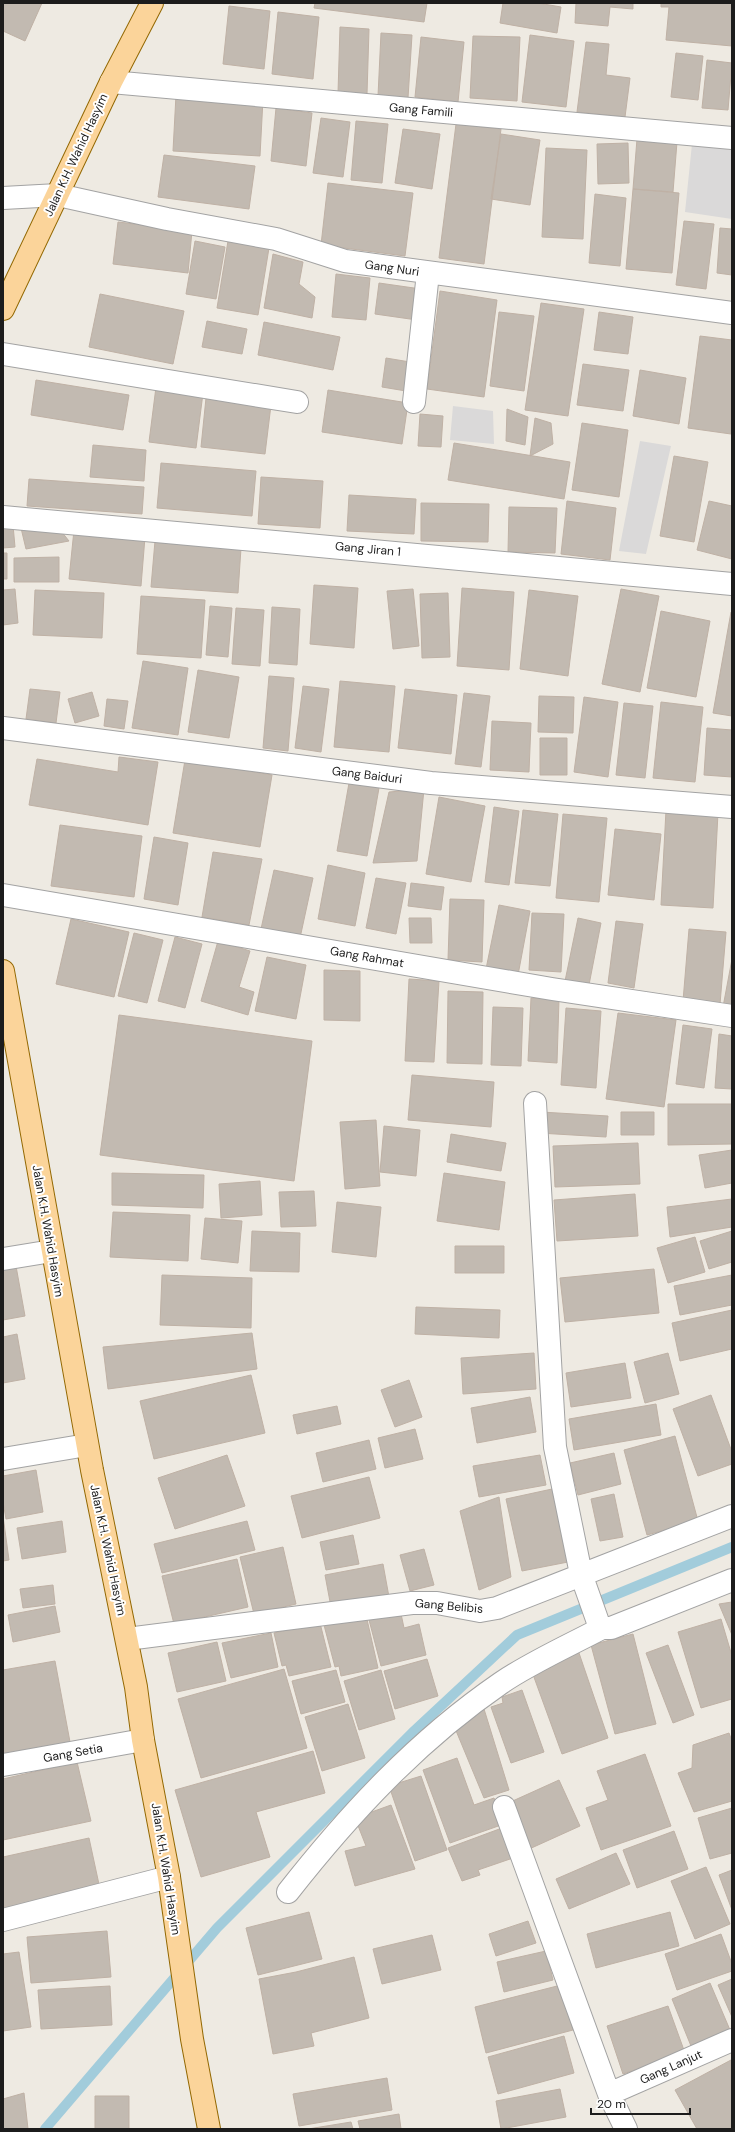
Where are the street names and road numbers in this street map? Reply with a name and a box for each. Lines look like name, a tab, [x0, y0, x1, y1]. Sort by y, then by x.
street label: Jalan K.H. Wahid Hasyim	[40, 91, 112, 219]
street label: Gang Famili	[388, 99, 454, 121]
street label: Gang Nuri	[364, 256, 420, 280]
street label: Gang Jiran 1	[334, 538, 402, 560]
street label: Gang Baiduri	[331, 763, 403, 787]
street label: Gang Rahmat	[329, 943, 405, 971]
street label: Jalan K.H. Wahid Hasyim	[29, 1164, 67, 1298]
street label: Jalan K.H. Wahid Hasyim	[86, 1483, 130, 1617]
street label: Gang Belibis	[414, 1595, 484, 1617]
street label: Gang Setia	[42, 1740, 104, 1766]
street label: Jalan K.H. Wahid Hasyim	[148, 1802, 184, 1936]
street label: Gang Lanjut	[637, 2046, 705, 2088]

